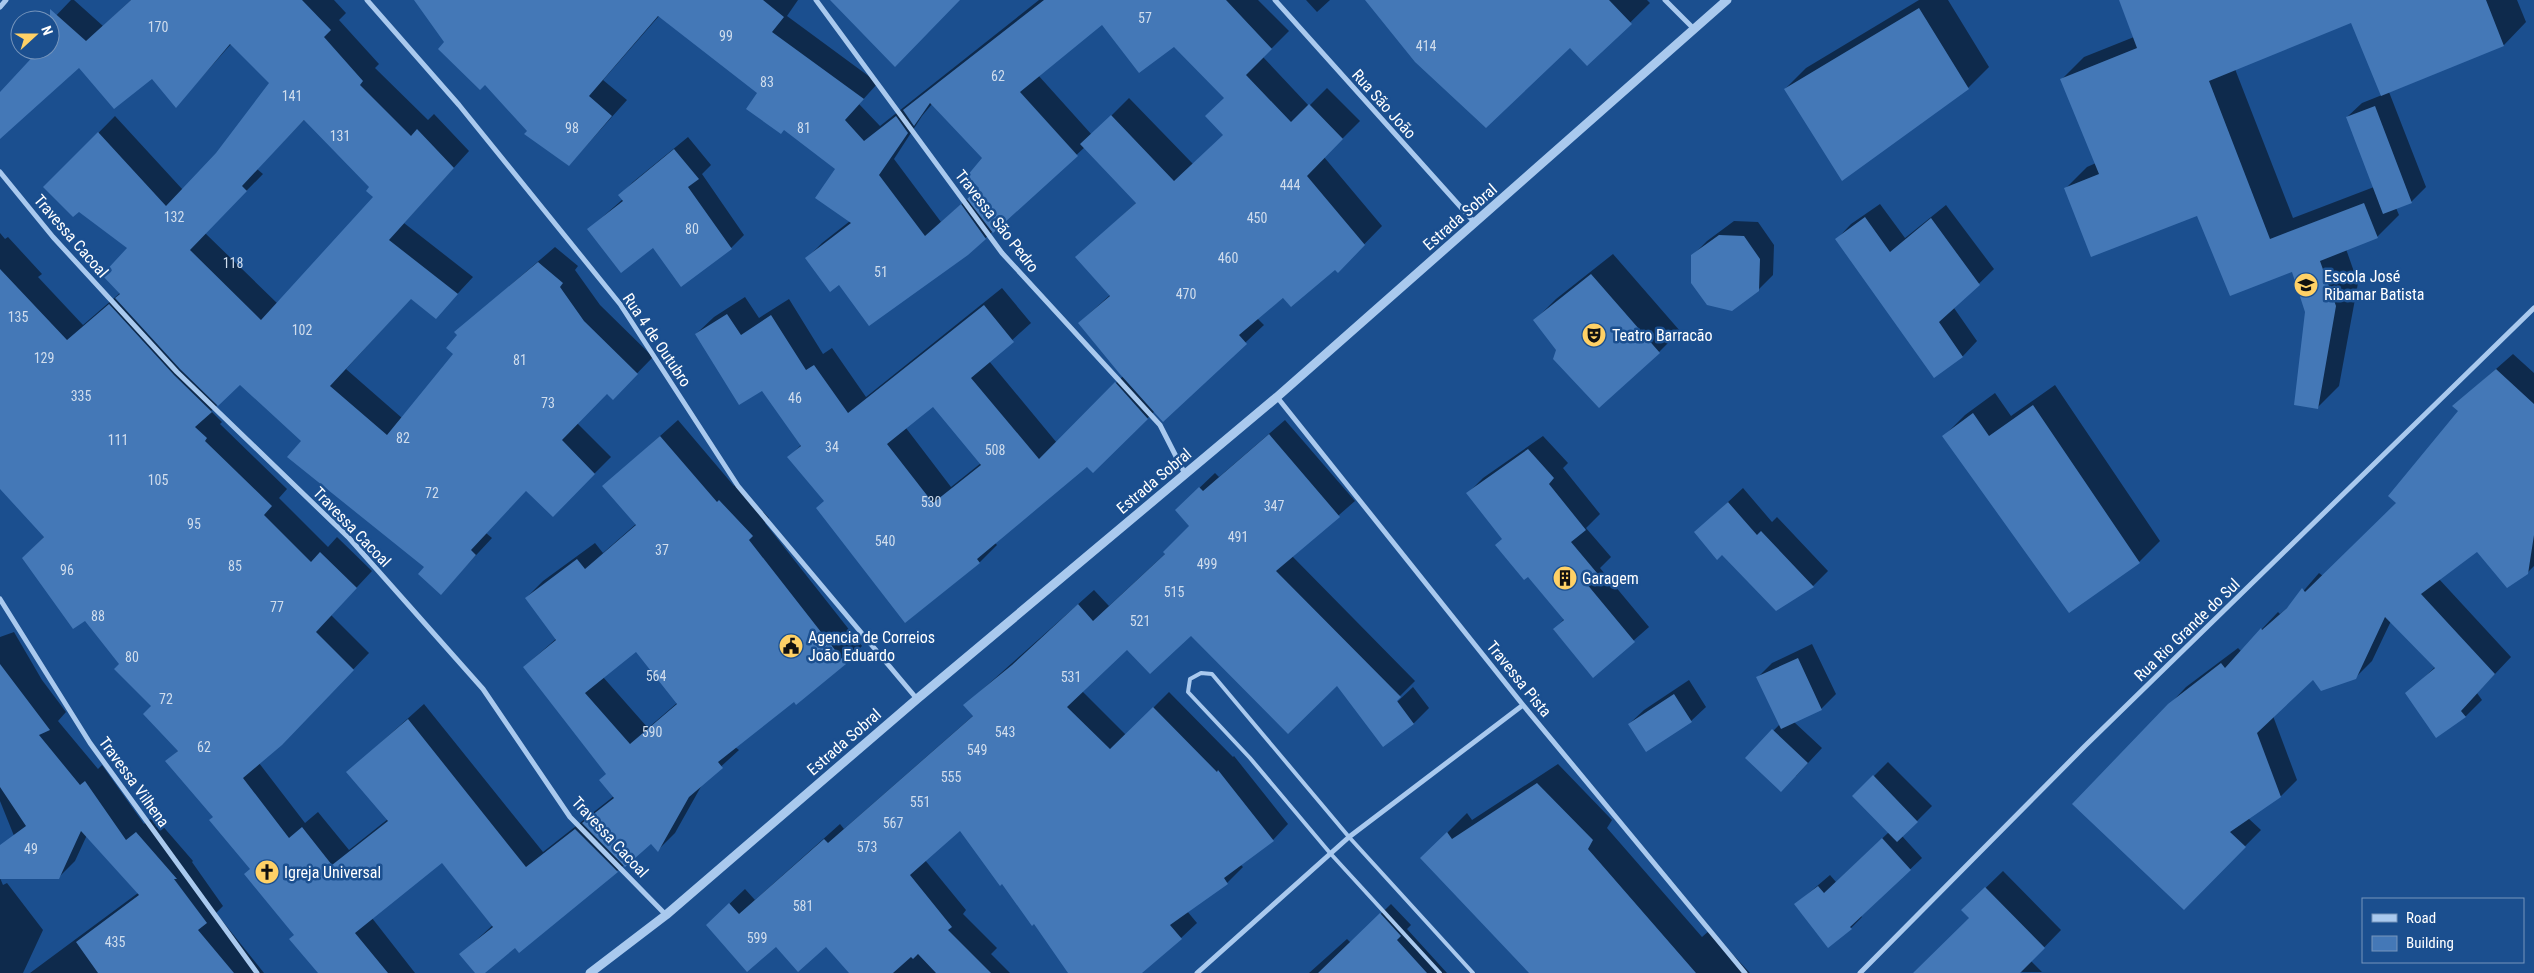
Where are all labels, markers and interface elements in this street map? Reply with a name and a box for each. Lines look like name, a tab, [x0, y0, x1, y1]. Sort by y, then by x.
north arrow	[10, 10, 60, 60]
house number: 57	[1138, 10, 1152, 26]
house number: 170	[148, 19, 168, 35]
text: N	[38, 23, 56, 37]
house number: 99	[719, 28, 733, 44]
house number: 414	[1416, 38, 1436, 54]
street label: Rua São João	[1348, 65, 1420, 143]
house number: 62	[991, 68, 1005, 84]
house number: 83	[760, 74, 774, 90]
house number: 141	[282, 88, 302, 104]
house number: 98	[565, 120, 579, 136]
house number: 81	[797, 120, 811, 136]
house number: 131	[330, 128, 350, 144]
street label: Travessa São Pedro	[951, 166, 1043, 276]
house number: 444	[1280, 177, 1300, 193]
street label: Estrada Sobral	[1419, 180, 1501, 254]
street label: Travessa Cacoal	[30, 191, 112, 281]
house number: 132	[164, 209, 184, 225]
house number: 450	[1247, 210, 1267, 226]
house number: 80	[685, 221, 699, 237]
house number: 460	[1218, 250, 1238, 266]
house number: 118	[223, 255, 243, 271]
house number: 51	[874, 264, 888, 280]
place label: Escola José Ribamar Batista	[2324, 267, 2424, 304]
school or university icon: Escola José Ribamar Batista	[2293, 272, 2319, 298]
house number: 470	[1176, 286, 1196, 302]
street label: Rua 4 de Outubro	[619, 290, 695, 390]
house number: 135	[8, 309, 28, 325]
house number: 102	[292, 322, 312, 338]
theatre icon: Teatro Barracão	[1581, 322, 1607, 348]
place label: Teatro Barracão	[1612, 326, 1712, 345]
house number: 129	[34, 350, 54, 366]
house number: 81	[513, 352, 527, 368]
house number: 335	[71, 388, 91, 404]
house number: 46	[788, 390, 802, 406]
house number: 73	[541, 395, 555, 411]
house number: 82	[396, 430, 410, 446]
house number: 111	[108, 432, 128, 448]
house number: 34	[825, 439, 839, 455]
house number: 508	[985, 442, 1005, 458]
street label: Estrada Sobral	[1113, 444, 1195, 518]
house number: 105	[148, 472, 168, 488]
street label: Travessa Cacoal	[309, 483, 395, 571]
house number: 72	[425, 485, 439, 501]
house number: 530	[921, 494, 941, 510]
house number: 347	[1264, 498, 1284, 514]
house number: 95	[187, 516, 201, 532]
house number: 491	[1228, 529, 1248, 545]
house number: 540	[875, 533, 895, 549]
house number: 37	[655, 542, 669, 558]
house number: 499	[1197, 556, 1217, 572]
house number: 85	[228, 558, 242, 574]
house number: 96	[60, 562, 74, 578]
building icon: Garagem	[1552, 565, 1578, 591]
place label: Garagem	[1582, 569, 1639, 588]
street label: Rua Rio Grande do Sul	[2130, 575, 2244, 685]
house number: 515	[1164, 584, 1184, 600]
house number: 77	[270, 599, 284, 615]
house number: 88	[91, 608, 105, 624]
house number: 521	[1130, 613, 1150, 629]
place label: Agencia de Correios João Eduardo	[808, 628, 935, 665]
public building icon: Agencia de Correios João Eduardo	[778, 633, 804, 659]
street label: Travessa Pista	[1483, 637, 1555, 721]
house number: 80	[125, 649, 139, 665]
house number: 564	[646, 668, 666, 684]
house number: 531	[1061, 669, 1081, 685]
house number: 72	[159, 691, 173, 707]
street label: Estrada Sobral	[803, 705, 885, 779]
house number: 590	[642, 724, 662, 740]
house number: 543	[995, 724, 1015, 740]
street label: Travessa Vilhena	[95, 733, 173, 831]
house number: 62	[197, 739, 211, 755]
house number: 549	[967, 742, 987, 758]
house number: 555	[941, 769, 961, 785]
street label: Travessa Cacoal	[568, 793, 652, 881]
house number: 551	[910, 794, 930, 810]
house number: 567	[883, 815, 903, 831]
house number: 573	[857, 839, 877, 855]
house number: 49	[24, 841, 38, 857]
church icon: Igreja Universal	[254, 859, 280, 885]
place label: Igreja Universal	[284, 863, 381, 882]
house number: 581	[793, 898, 813, 914]
legend	[2362, 898, 2524, 963]
text: Road	[2406, 909, 2436, 927]
house number: 599	[747, 930, 767, 946]
house number: 435	[105, 934, 125, 950]
text: Building	[2406, 934, 2454, 952]

